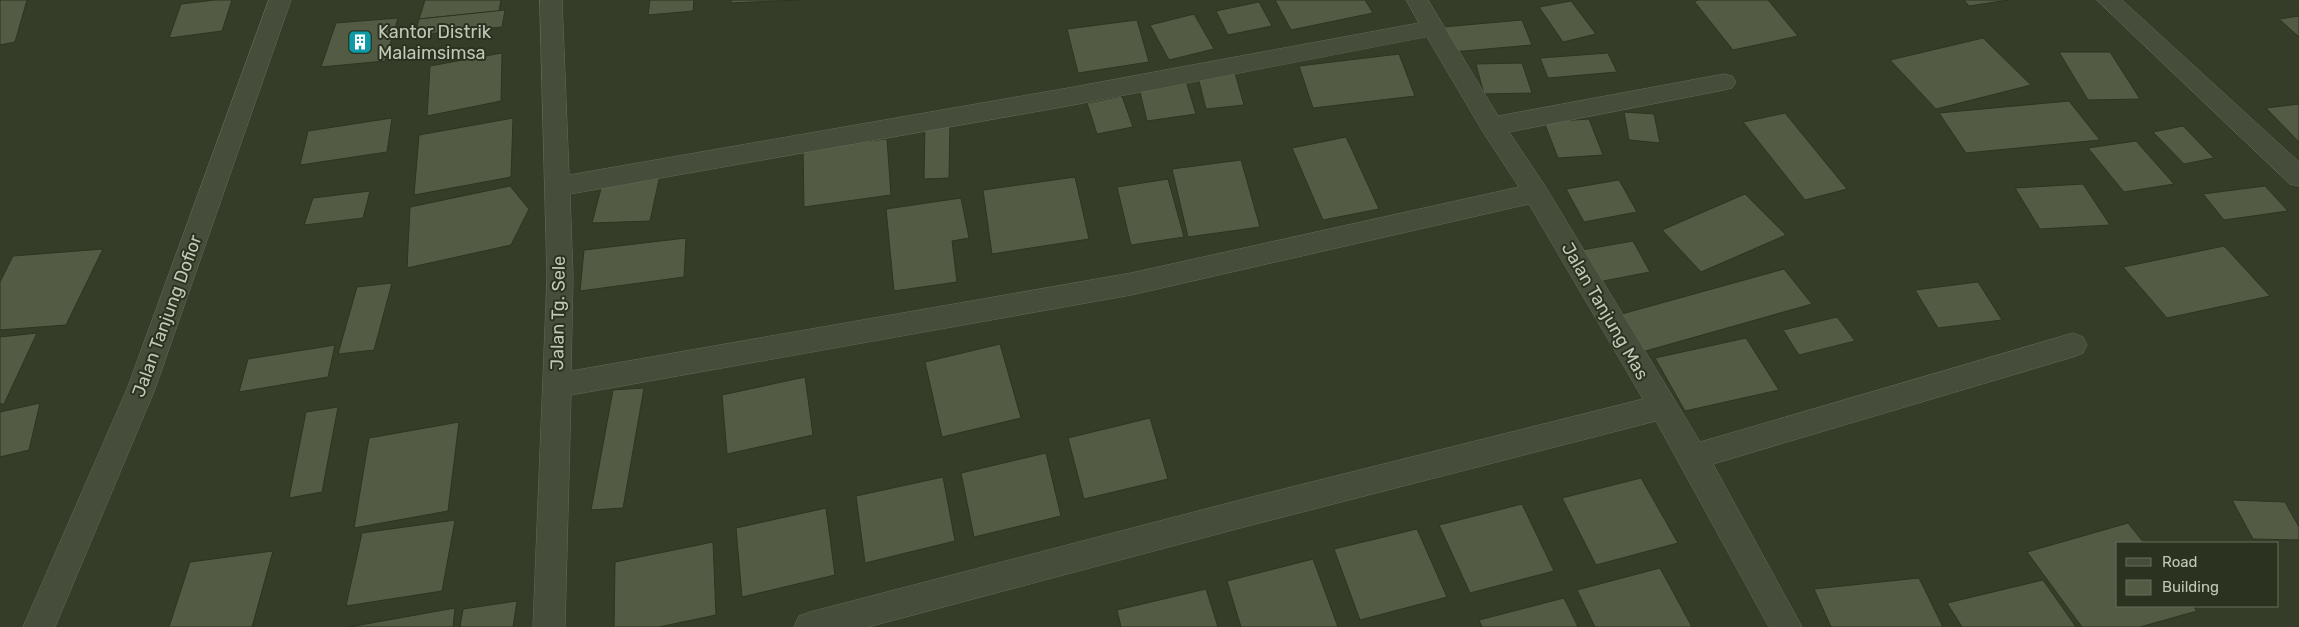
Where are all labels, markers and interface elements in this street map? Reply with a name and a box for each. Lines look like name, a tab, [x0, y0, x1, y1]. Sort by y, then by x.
place label: Kantor Distrik Malaimsimsa	[378, 21, 492, 64]
building icon: Kantor Distrik Malaimsimsa	[347, 29, 373, 55]
street label: Jalan Tanjung Dofior	[127, 232, 207, 400]
street label: Jalan Tanjung Mas	[1557, 238, 1653, 384]
street label: Jalan Tg. Sele	[546, 256, 570, 370]
legend	[2116, 542, 2279, 607]
text: Road	[2162, 553, 2198, 571]
text: Building	[2162, 578, 2219, 596]

